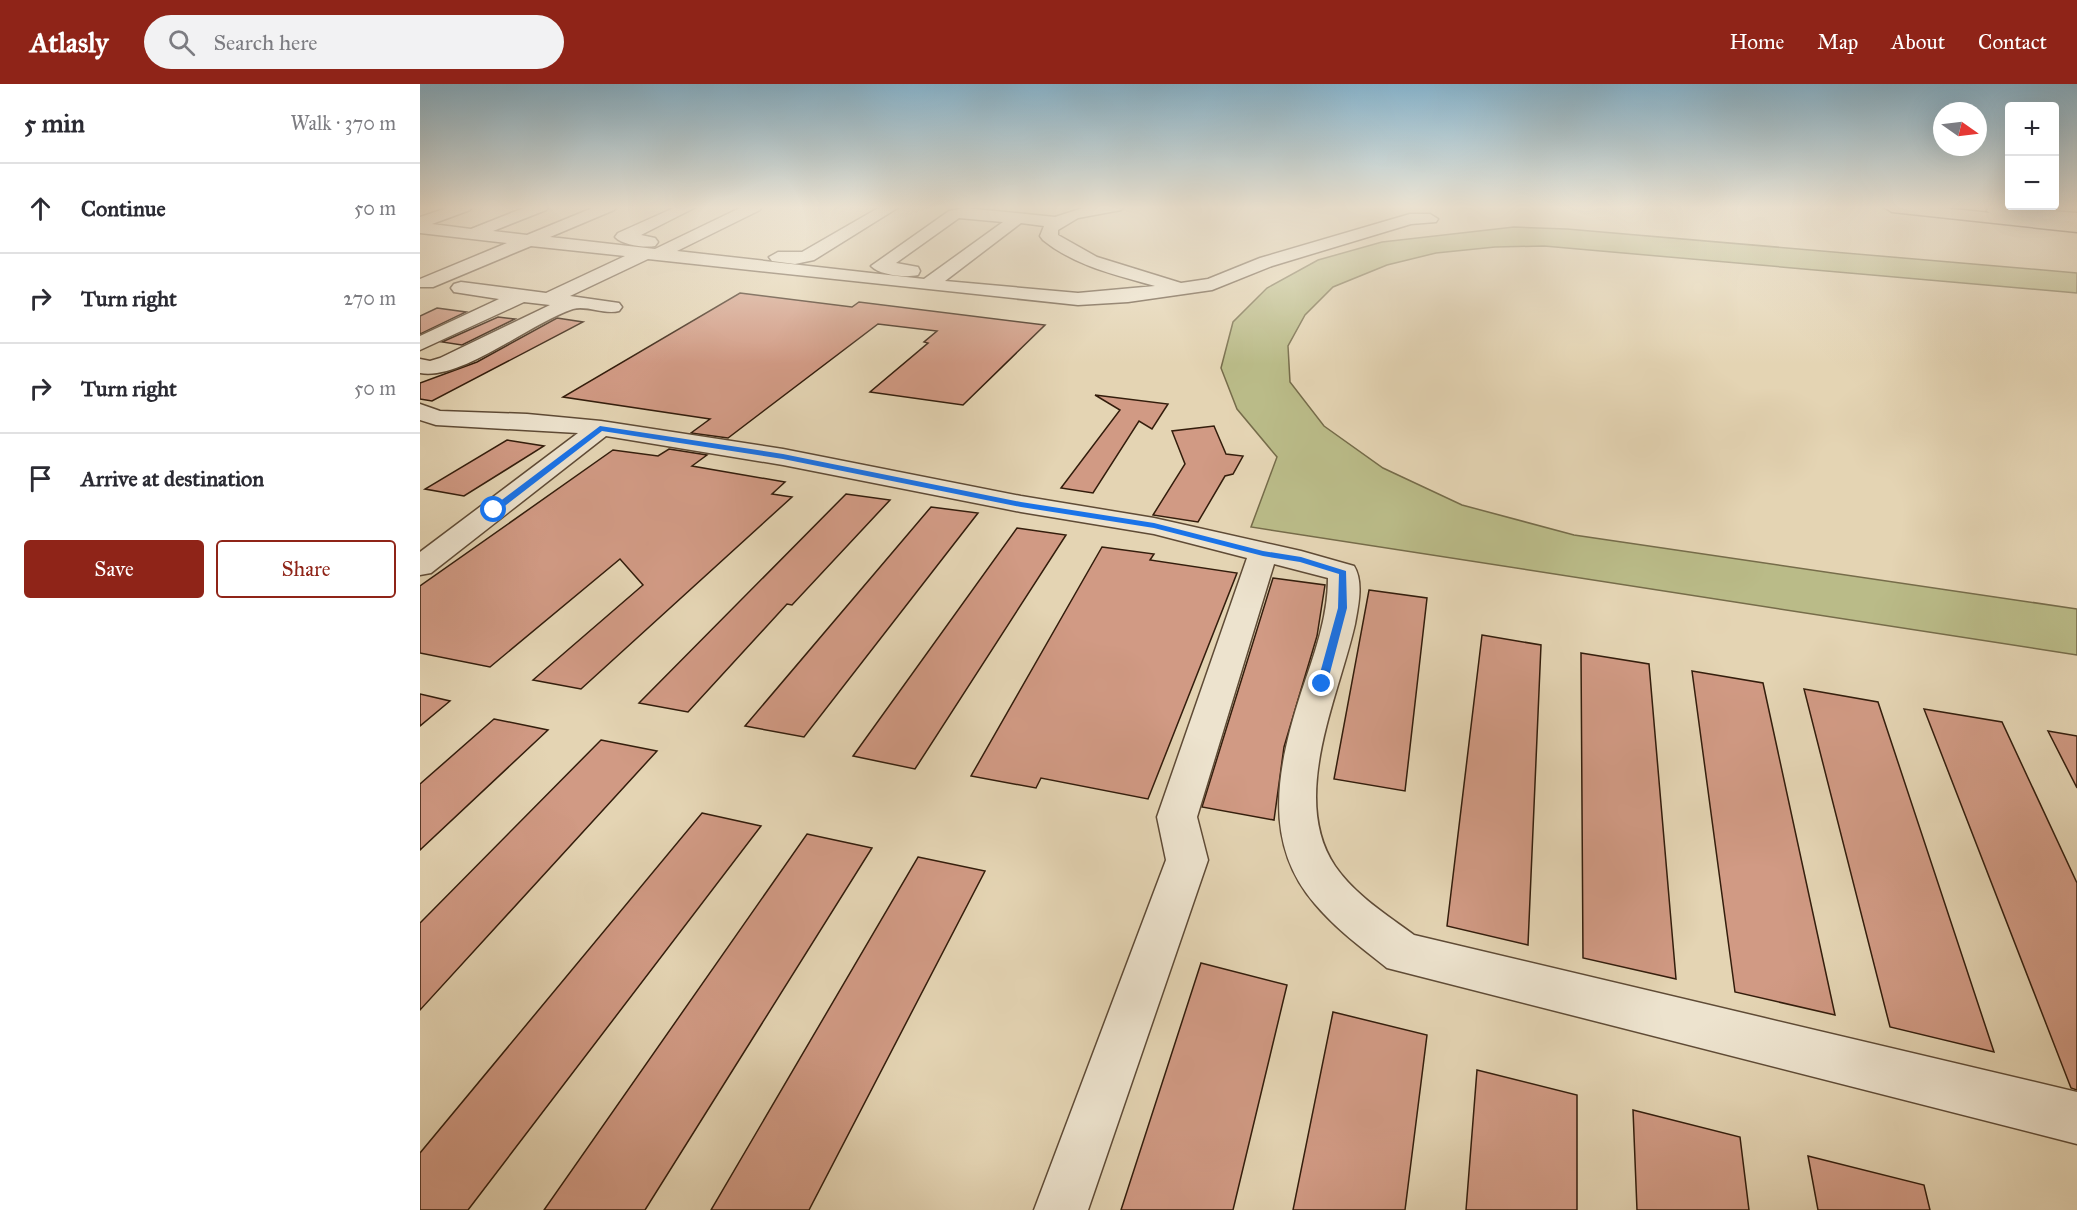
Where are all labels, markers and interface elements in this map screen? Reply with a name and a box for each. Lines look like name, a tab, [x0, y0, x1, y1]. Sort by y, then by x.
search box	[144, 15, 564, 69]
text: Atlasly	[30, 25, 108, 60]
icon: search	[165, 26, 198, 59]
text: Search here	[213, 29, 317, 56]
text: Home	[1729, 29, 1784, 55]
text: Map	[1817, 29, 1858, 55]
text: About	[1891, 29, 1945, 55]
text: Contact	[1978, 29, 2047, 55]
north arrow	[1933, 102, 1987, 156]
map controls	[2005, 102, 2059, 210]
button: +	[2005, 102, 2059, 156]
text: 5 min	[24, 107, 85, 139]
text: Walk · 370 m	[290, 111, 396, 135]
button: −	[2005, 156, 2059, 210]
icon: ahead	[24, 192, 57, 225]
text: Continue	[81, 195, 166, 222]
text: 50 m	[354, 196, 396, 220]
icon: right	[24, 282, 57, 315]
text: Turn right	[81, 285, 177, 312]
text: 270 m	[343, 286, 396, 310]
icon: right	[24, 372, 57, 405]
text: Turn right	[81, 375, 177, 402]
text: 50 m	[354, 376, 396, 400]
icon: arrive	[24, 462, 57, 495]
text: Arrive at destination	[81, 465, 264, 492]
route start	[480, 496, 506, 522]
button: Save	[24, 540, 204, 598]
button: Share	[216, 540, 396, 598]
route end	[1308, 670, 1334, 696]

